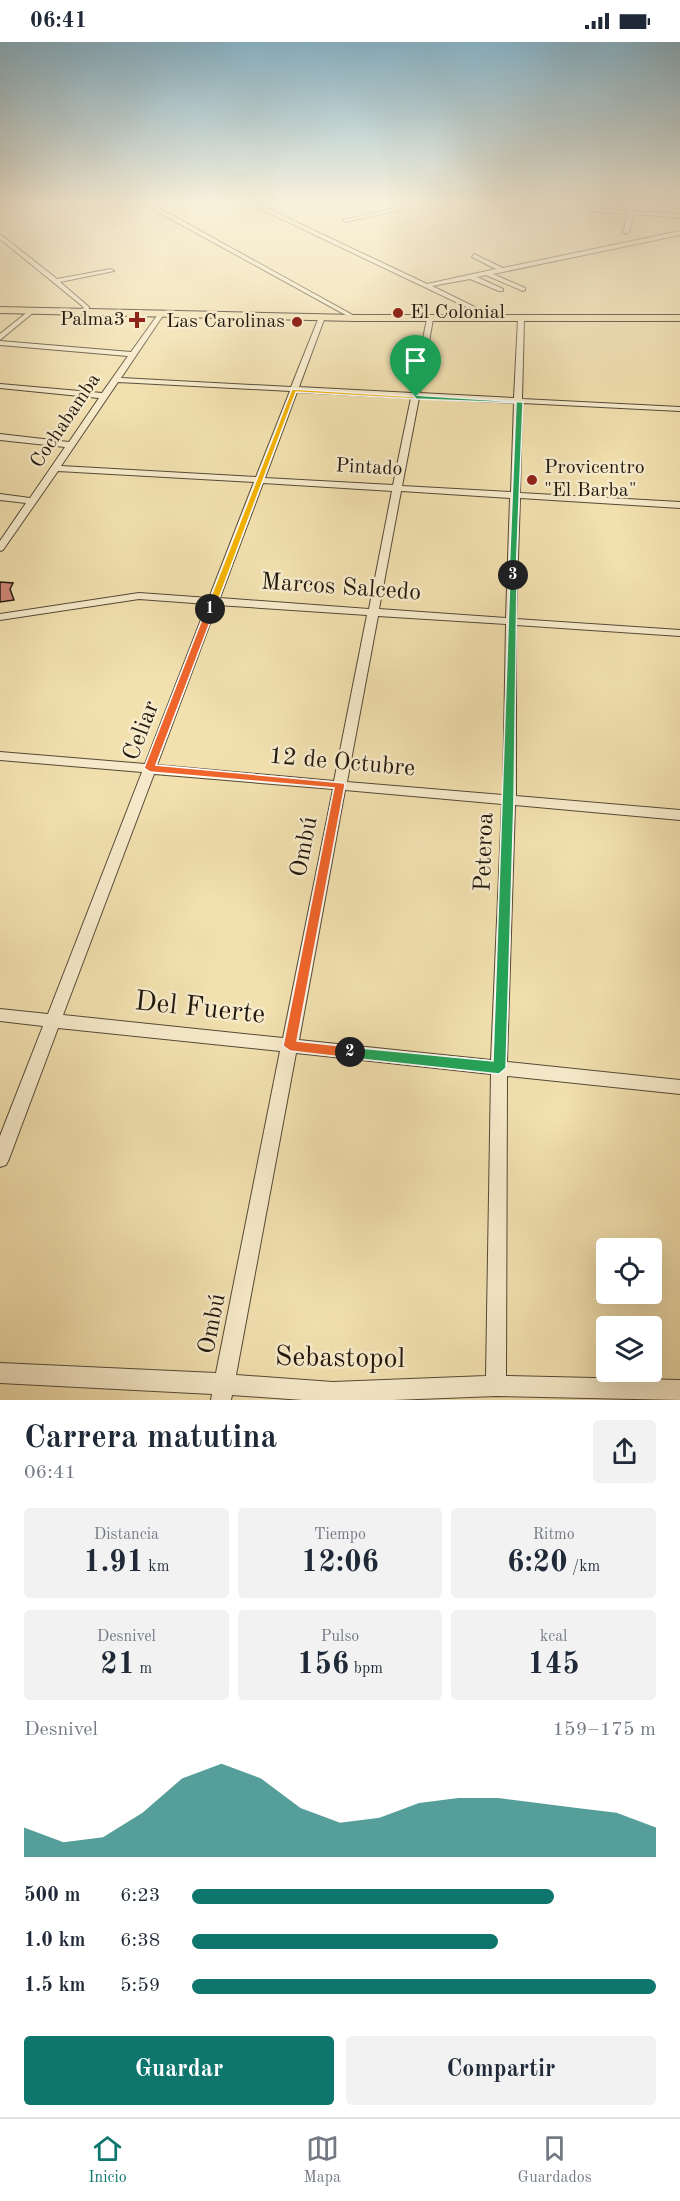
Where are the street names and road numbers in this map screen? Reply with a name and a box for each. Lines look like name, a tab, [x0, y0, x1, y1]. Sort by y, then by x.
street label: Cochabamba	[27, 370, 105, 472]
street label: Pintado	[335, 456, 403, 480]
street label: Marcos Salcedo	[260, 570, 422, 606]
street label: Celiar	[120, 698, 164, 764]
street label: 12 de Octubre	[268, 745, 416, 781]
street label: Peteroa	[472, 812, 498, 892]
street label: Ombú	[287, 815, 323, 879]
street label: Del Fuerte	[133, 988, 267, 1030]
street label: Ombú	[195, 1292, 231, 1356]
street label: Sebastopol	[275, 1344, 405, 1374]

